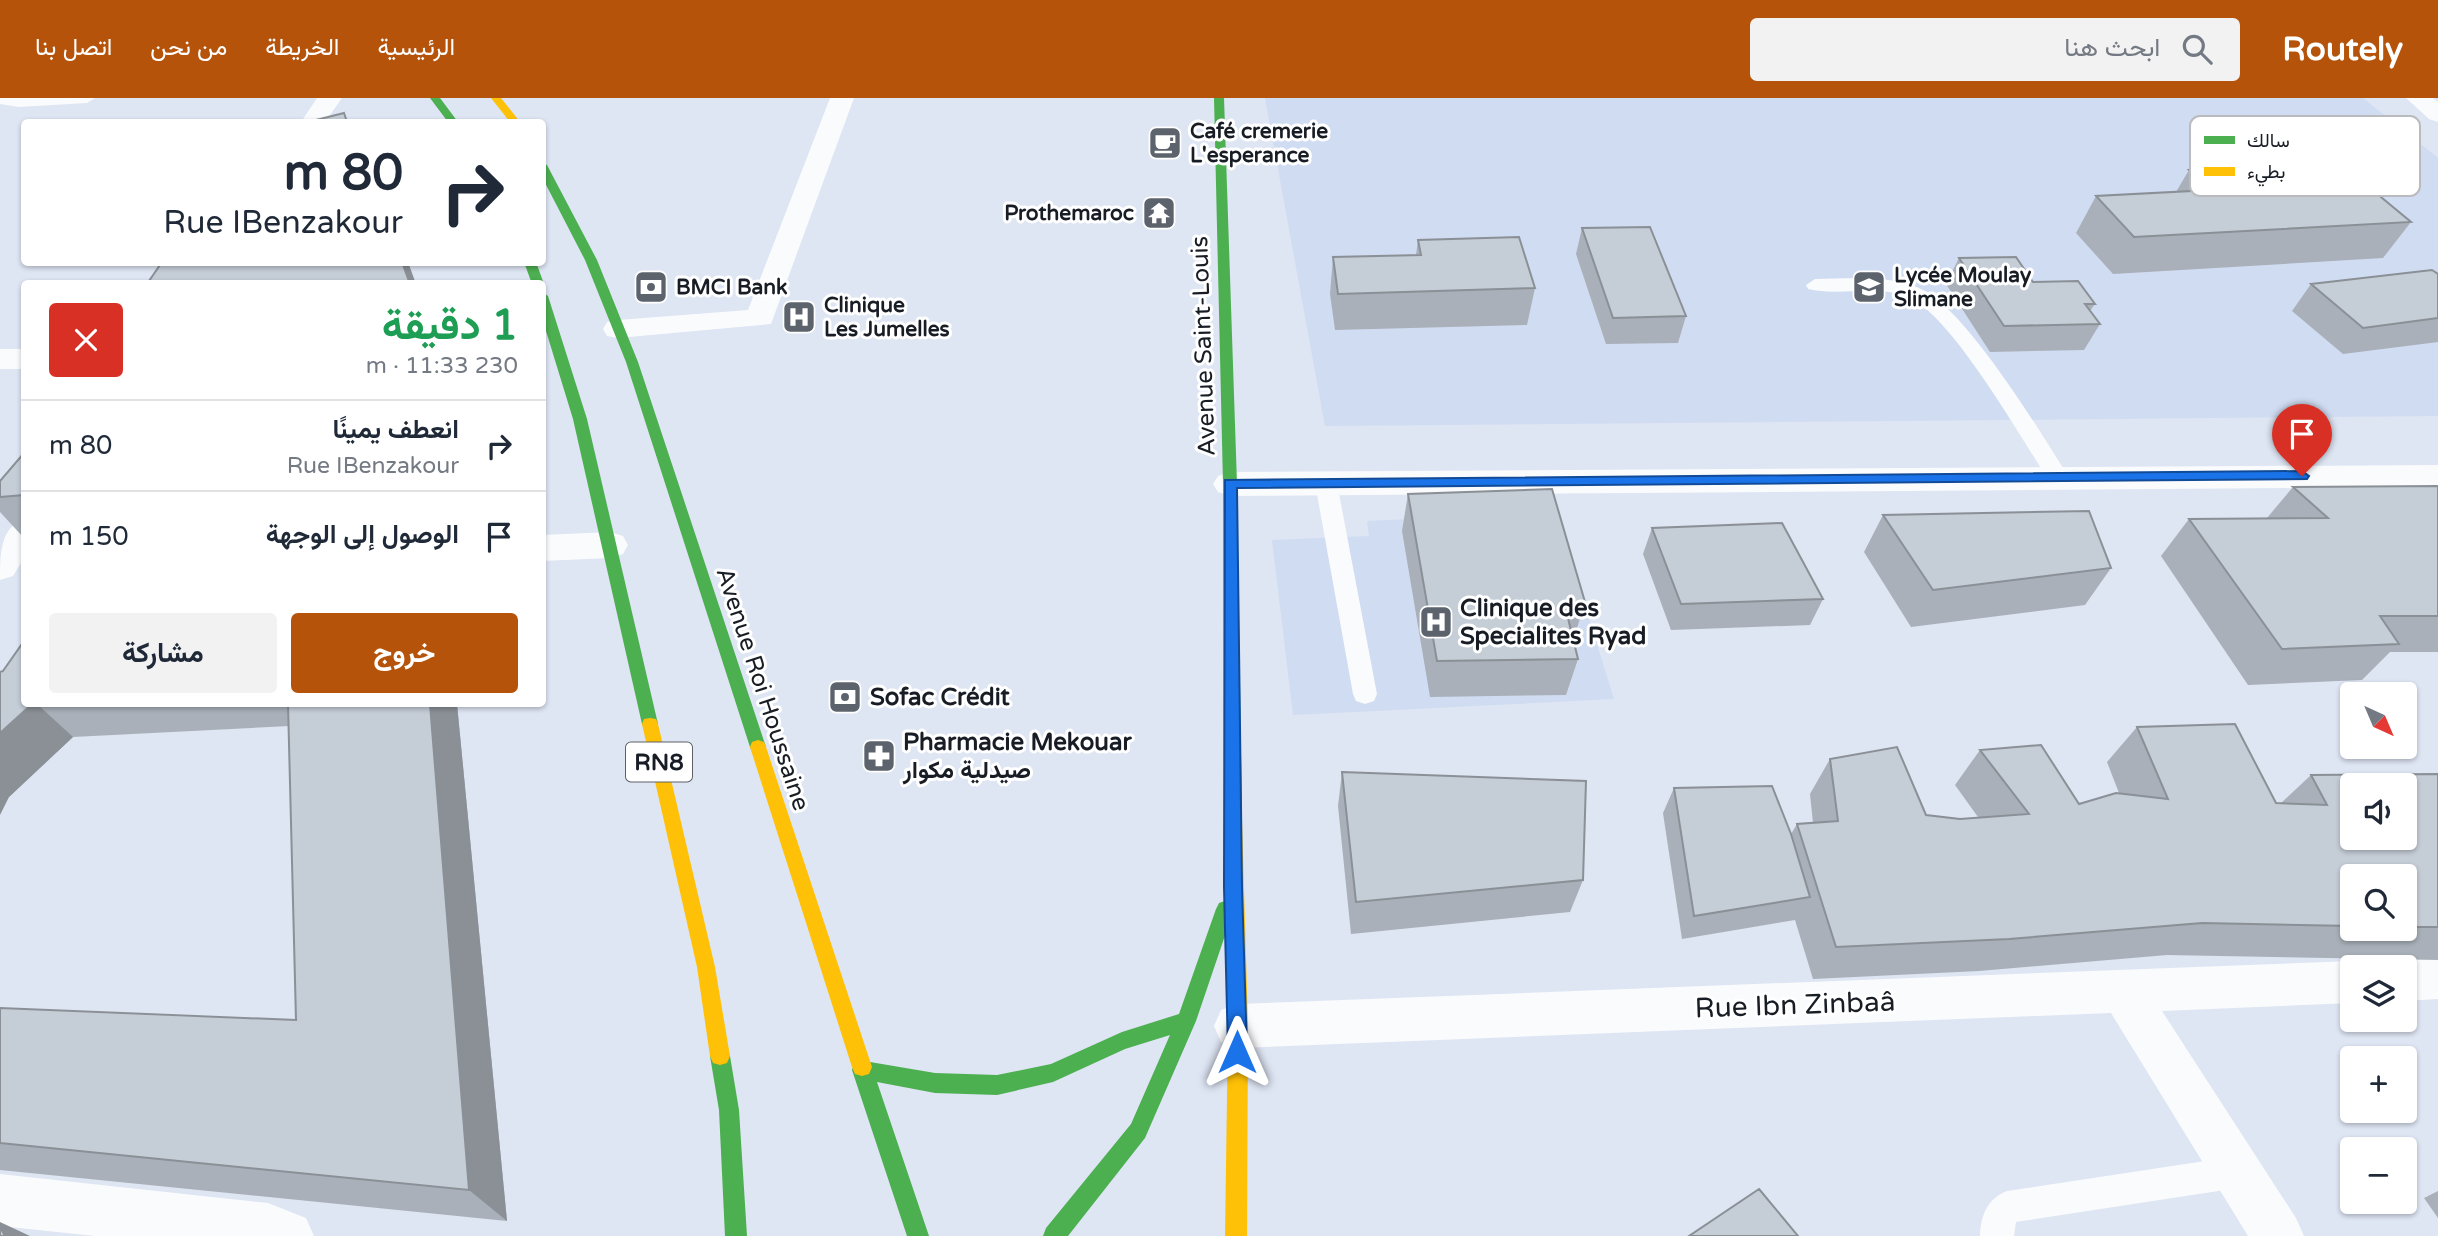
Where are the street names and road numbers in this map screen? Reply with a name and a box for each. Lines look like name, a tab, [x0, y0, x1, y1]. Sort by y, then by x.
street label: Avenue Saint-Louis	[1185, 235, 1222, 457]
street label: Avenue Roi Houssaine	[710, 564, 816, 814]
road number: RN8	[626, 742, 692, 782]
street label: Rue Ibn Zinbaâ	[1694, 985, 1896, 1025]

